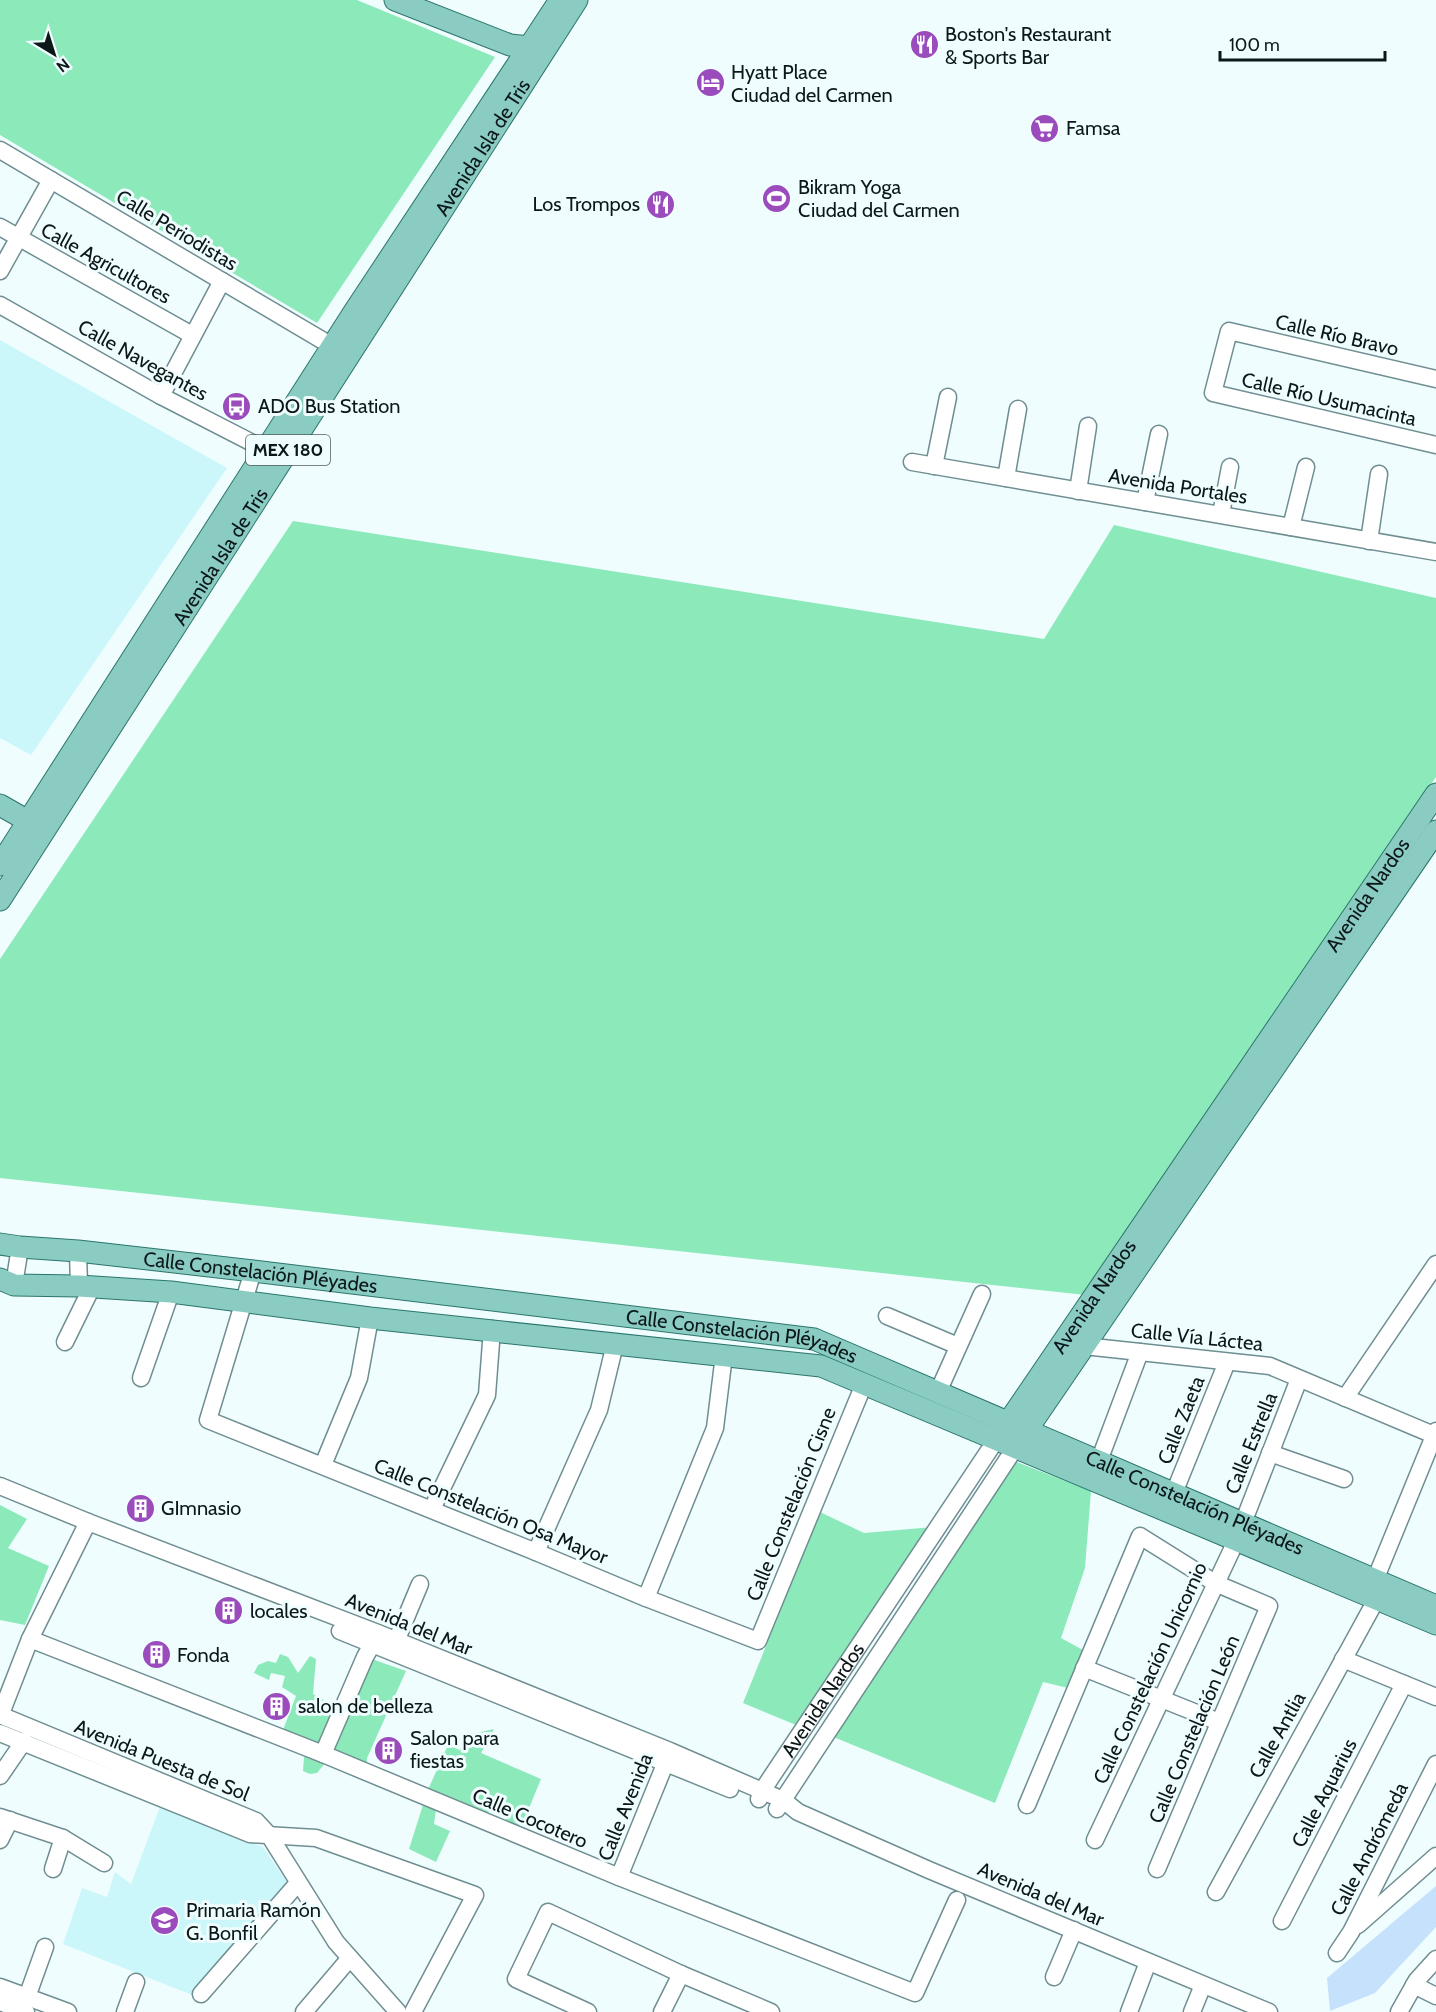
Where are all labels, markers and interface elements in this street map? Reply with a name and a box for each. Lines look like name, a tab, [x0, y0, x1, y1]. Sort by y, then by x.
place label: Boston's Restaurant & Sports Bar	[945, 22, 1111, 69]
north arrow	[24, 24, 84, 84]
scale bar	[1220, 24, 1385, 62]
restaurant icon: Boston's Restaurant & Sports Bar	[908, 29, 940, 61]
text: 100 m	[1229, 34, 1280, 56]
text: N	[53, 54, 73, 76]
place label: Hyatt Place Ciudad del Carmen	[731, 60, 893, 107]
hotel icon: Hyatt Place Ciudad del Carmen	[694, 67, 726, 99]
street label: Avenida Isla de Tris	[430, 74, 535, 220]
supermarket icon: Famsa	[1029, 112, 1061, 144]
place label: Famsa	[1066, 116, 1121, 140]
place label: Bikram Yoga Ciudad del Carmen	[798, 175, 960, 222]
sports icon: Bikram Yoga Ciudad del Carmen	[761, 183, 793, 215]
street label: Calle Periodistas	[112, 184, 242, 276]
restaurant icon: Los Trompos	[645, 188, 677, 220]
place label: Los Trompos	[532, 192, 640, 216]
street label: Calle Agricultores	[37, 217, 175, 309]
street label: Calle Río Bravo	[1273, 309, 1401, 361]
street label: Calle Navegantes	[74, 314, 212, 406]
street label: Calle Río Usumacinta	[1239, 367, 1419, 431]
bus stop icon: ADO Bus Station	[221, 390, 253, 422]
place label: ADO Bus Station	[258, 394, 401, 418]
road number: MEX 180	[246, 435, 330, 465]
street label: Avenida Portales	[1107, 463, 1249, 509]
street label: Avenida Isla de Tris	[168, 484, 273, 629]
street label: Avenida Nardos	[1320, 833, 1414, 956]
street label: Avenida Nardos	[1047, 1235, 1141, 1358]
street label: Calle Constelación Pléyades	[142, 1247, 379, 1298]
street label: Calle Constelación Pléyades	[625, 1304, 861, 1368]
street label: Calle Vía Láctea	[1130, 1318, 1265, 1356]
street label: Calle Zaeta	[1152, 1372, 1210, 1468]
street label: Calle Estrella	[1220, 1388, 1282, 1497]
street label: Calle Constelación Cisne	[741, 1404, 841, 1604]
street label: Calle Constelación Pléyades	[1082, 1445, 1308, 1560]
street label: Calle Constelación Osa Mayor	[371, 1453, 612, 1569]
building icon: GImnasio	[124, 1492, 156, 1524]
place label: GImnasio	[161, 1496, 241, 1520]
street label: Calle Constelación Unicornio	[1088, 1558, 1212, 1788]
street label: Avenida del Mar	[342, 1588, 477, 1661]
building icon: locales	[213, 1595, 245, 1627]
place label: locales	[250, 1599, 307, 1623]
street label: Calle Constelación León	[1143, 1631, 1245, 1827]
street label: Avenida Nardos	[776, 1638, 869, 1762]
building icon: Fonda	[140, 1639, 172, 1671]
place label: Fonda	[177, 1643, 230, 1667]
street label: Calle Antlia	[1244, 1687, 1311, 1782]
building icon: salon de belleza	[261, 1690, 293, 1722]
place label: salon de belleza	[298, 1694, 433, 1718]
street label: Avenida Puesta de Sol	[71, 1714, 253, 1806]
place label: Salon para fiestas	[410, 1726, 499, 1773]
building icon: Salon para fiestas	[373, 1734, 405, 1766]
street label: Calle Aquarius	[1286, 1735, 1362, 1851]
street label: Calle Avenida	[593, 1749, 658, 1864]
street label: Calle Andrómeda	[1325, 1778, 1413, 1920]
street label: Calle Cocotero	[469, 1783, 591, 1853]
street label: Avenida del Mar	[974, 1857, 1108, 1932]
place label: Primaria Ramón G. Bonfil	[186, 1898, 321, 1945]
school or university icon: Primaria Ramón G. Bonfil	[149, 1905, 181, 1937]

